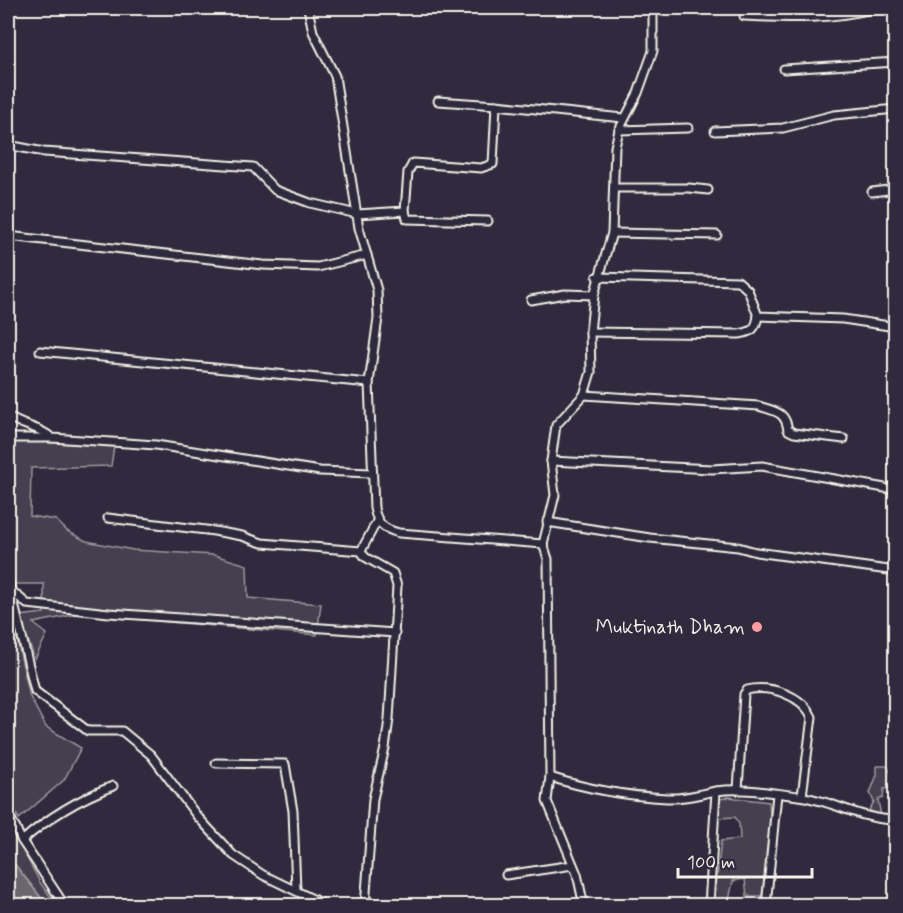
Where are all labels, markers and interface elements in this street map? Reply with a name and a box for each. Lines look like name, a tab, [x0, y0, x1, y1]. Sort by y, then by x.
place label: Muktinath Dham	[595, 614, 745, 641]
marker: Muktinath Dham	[750, 620, 764, 634]
scale bar	[678, 841, 812, 879]
text: 100 m	[687, 851, 735, 875]

